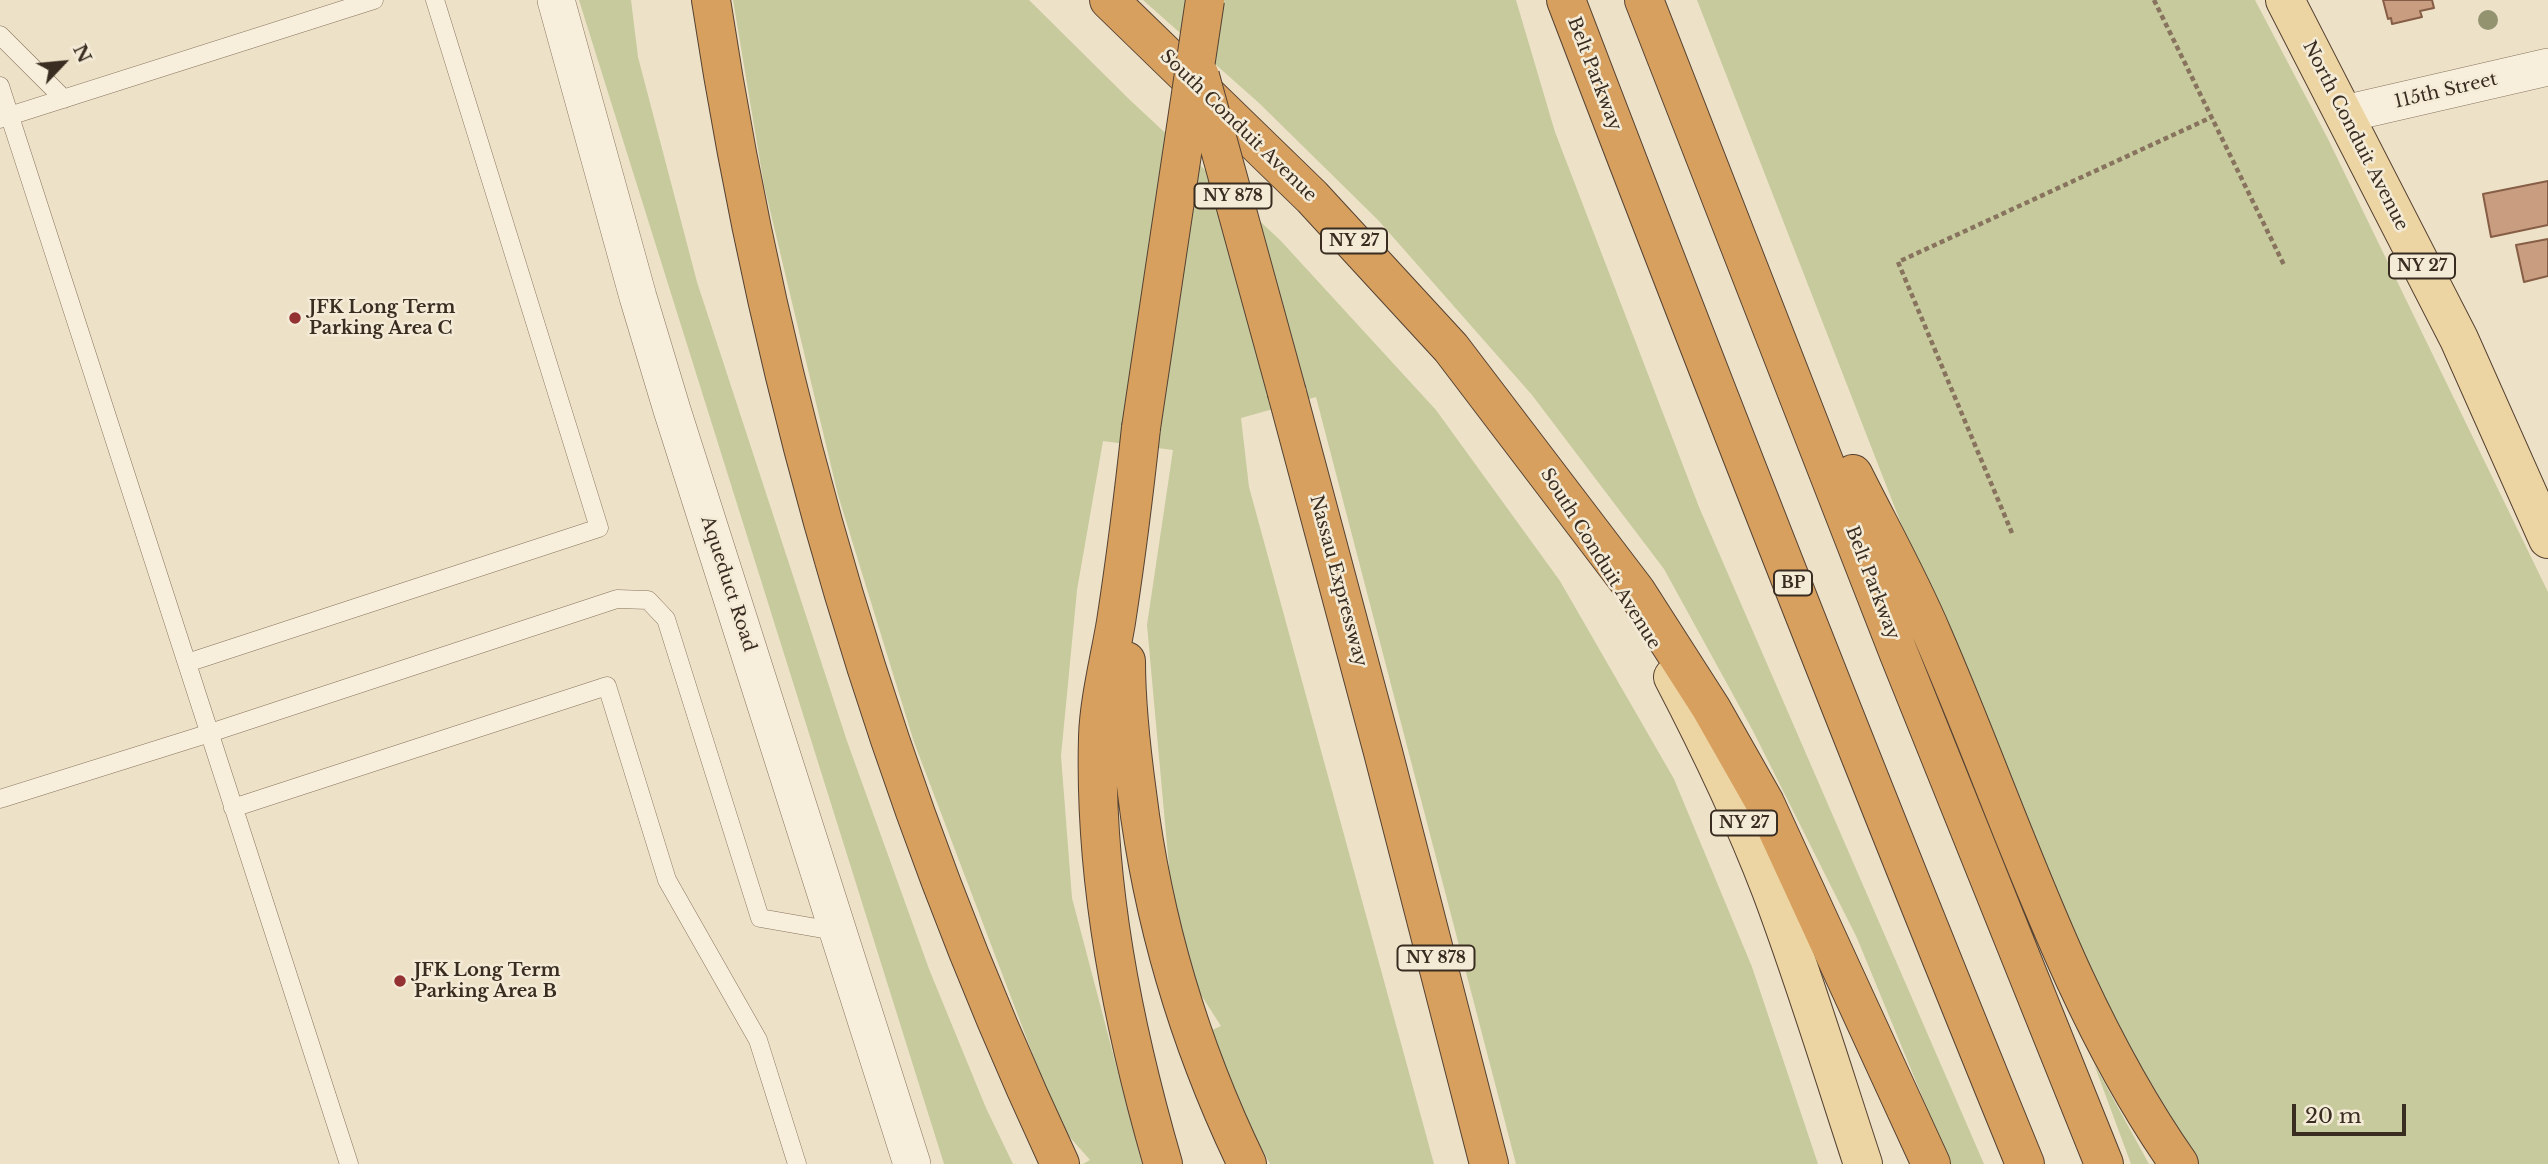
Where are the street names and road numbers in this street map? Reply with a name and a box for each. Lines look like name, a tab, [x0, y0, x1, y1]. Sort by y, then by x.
street label: Belt Parkway	[1562, 14, 1626, 134]
street label: North Conduit Avenue	[2298, 38, 2412, 234]
street label: South Conduit Avenue	[1155, 46, 1321, 206]
street label: 115th Street	[2393, 69, 2499, 113]
road number: NY 878	[1194, 184, 1272, 208]
road number: NY 27	[1321, 229, 1387, 254]
road number: NY 27	[2389, 254, 2455, 278]
street label: South Conduit Avenue	[1535, 465, 1665, 653]
street label: Nassau Expressway	[1305, 493, 1371, 669]
street label: Aqueduct Road	[696, 513, 760, 655]
street label: Belt Parkway	[1840, 523, 1904, 643]
road number: BP	[1774, 570, 1812, 596]
road number: NY 27	[1711, 810, 1777, 836]
road number: NY 878	[1398, 946, 1474, 970]

